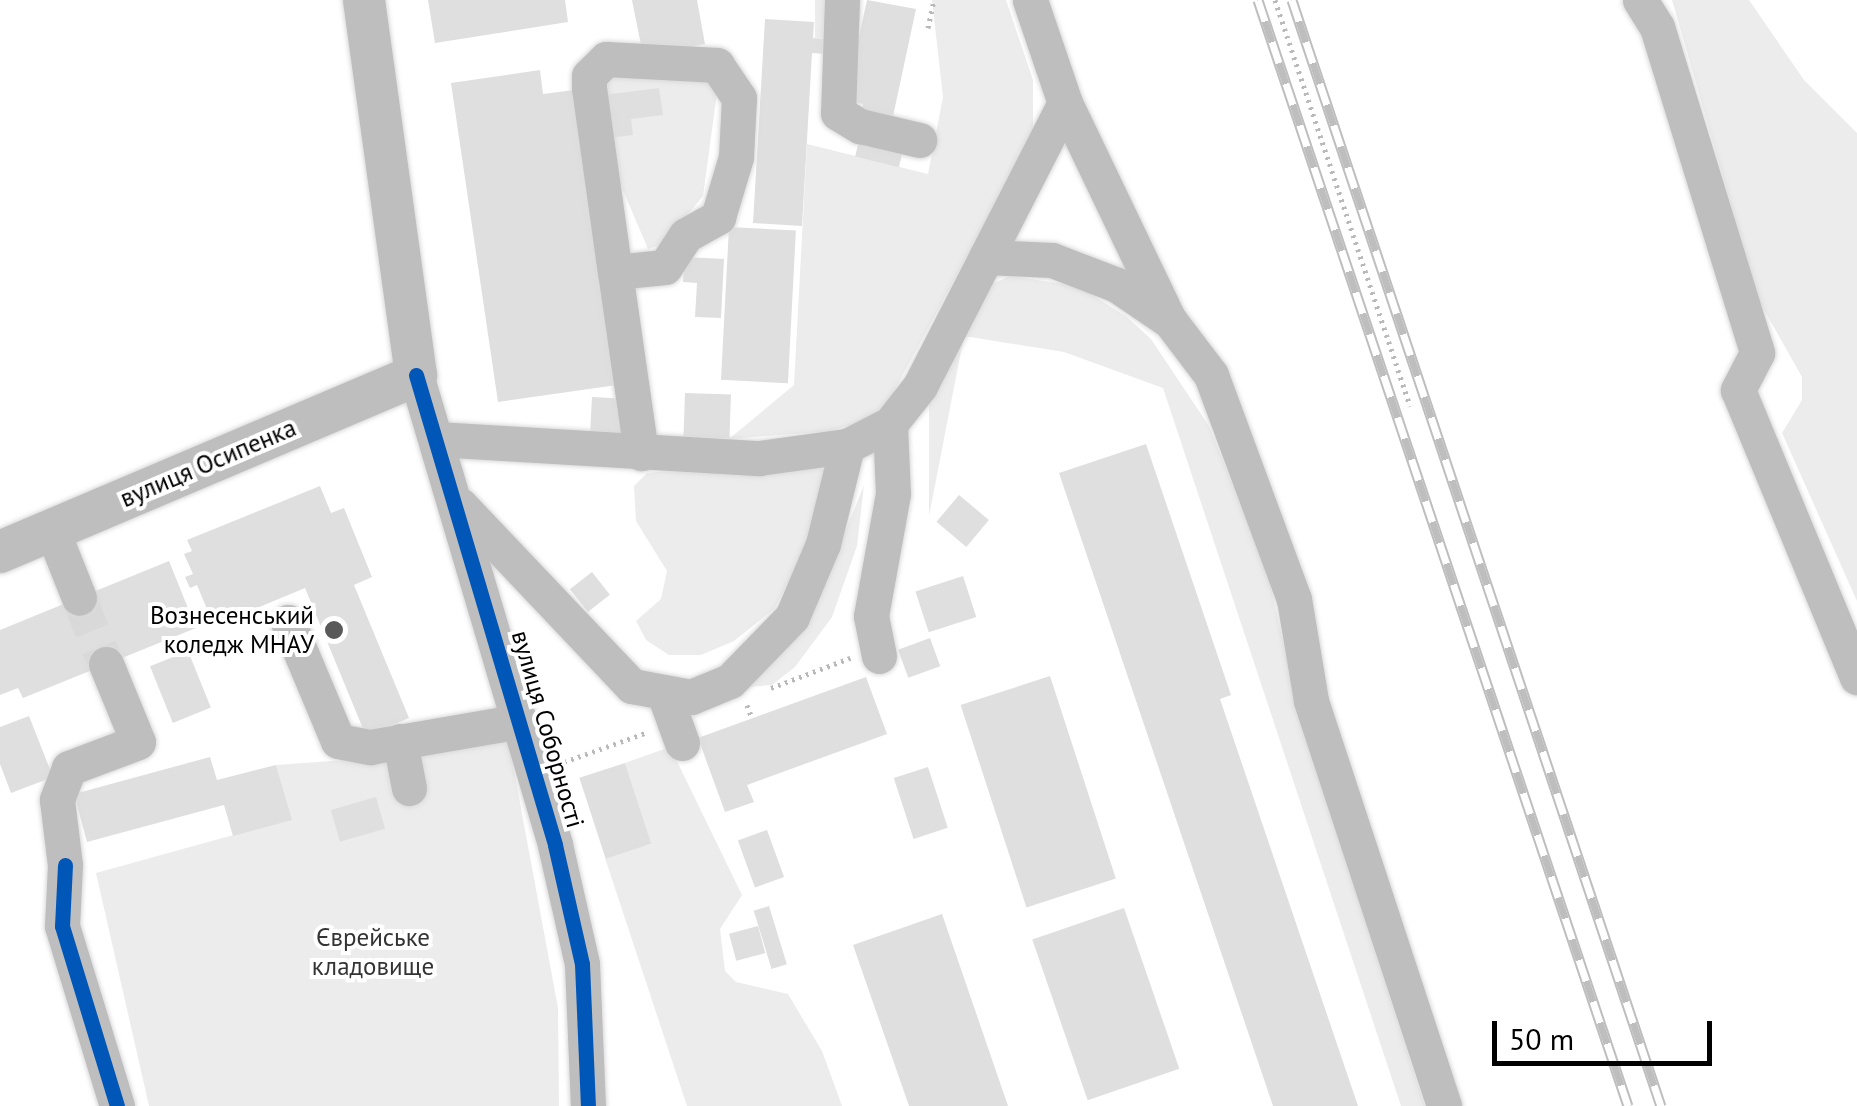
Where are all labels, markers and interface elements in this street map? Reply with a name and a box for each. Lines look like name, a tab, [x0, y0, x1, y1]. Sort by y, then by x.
street label: вулиця Осипенка	[116, 412, 300, 514]
place label: Вознесенський коледж МНАУ	[150, 601, 314, 660]
marker: Вознесенський коледж МНАУ	[323, 619, 345, 641]
street label: вулиця Соборності	[505, 627, 591, 831]
park label: Єврейське кладовище	[312, 923, 434, 982]
scale bar	[1497, 1001, 1717, 1063]
text: 50 m	[1509, 1019, 1574, 1058]

